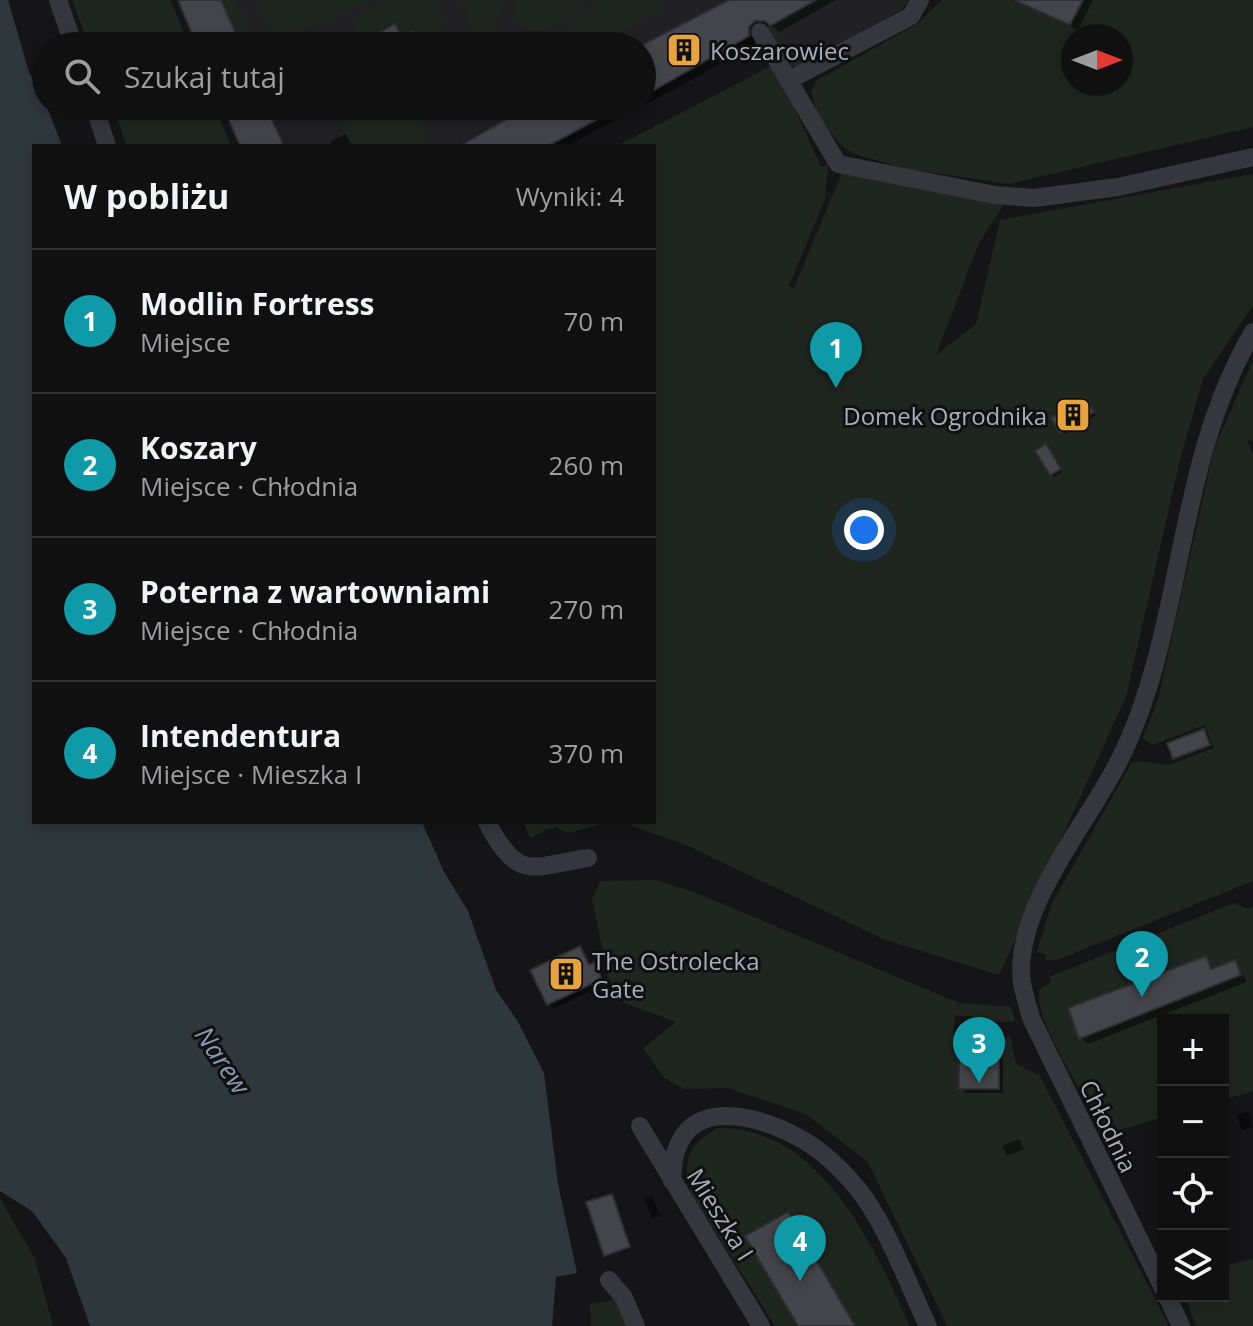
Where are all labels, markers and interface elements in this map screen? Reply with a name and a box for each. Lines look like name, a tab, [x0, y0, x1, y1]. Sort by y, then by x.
north arrow	[1061, 24, 1133, 96]
building icon: Koszarowiec	[665, 31, 703, 69]
search box	[32, 32, 656, 120]
place label: Koszarowiec	[710, 34, 849, 67]
icon: search	[60, 54, 104, 98]
text: Szukaj tutaj	[124, 56, 285, 97]
text: W pobliżu	[64, 173, 229, 219]
text: Wyniki: 4	[516, 178, 624, 214]
text: Modlin Fortress	[140, 283, 375, 324]
text: 1	[83, 303, 97, 339]
text: 70 m	[563, 303, 624, 339]
pin: 1	[810, 322, 862, 388]
text: Miejsce	[140, 324, 231, 360]
building icon: Domek Ogrodnika	[1054, 396, 1092, 434]
place label: Domek Ogrodnika	[843, 399, 1047, 432]
text: Koszary	[140, 427, 257, 468]
text: 2	[83, 447, 97, 483]
text: 260 m	[549, 447, 624, 483]
text: Miejsce · Chłodnia	[140, 468, 358, 504]
your location	[844, 510, 884, 550]
text: Poterna z wartowniami	[140, 571, 490, 612]
text: 3	[83, 591, 97, 627]
text: 270 m	[549, 591, 624, 627]
text: Miejsce · Chłodnia	[140, 612, 358, 648]
text: Intendentura	[140, 715, 341, 756]
text: 4	[83, 735, 97, 771]
text: 370 m	[549, 735, 624, 771]
text: Miejsce · Mieszka I	[140, 756, 362, 792]
pin: 2	[1116, 931, 1168, 997]
place label: The Ostrolecka Gate	[592, 944, 760, 1005]
building icon: The Ostrolecka Gate	[547, 955, 585, 993]
map controls	[1157, 1014, 1229, 1302]
button: +	[1157, 1014, 1229, 1086]
pin: 3	[953, 1017, 1005, 1083]
water label: Narew	[187, 1019, 260, 1102]
street label: Chłodnia	[1072, 1074, 1146, 1178]
button: −	[1157, 1086, 1229, 1158]
button: locate	[1157, 1158, 1229, 1230]
street label: Mieszka I	[680, 1162, 762, 1266]
pin: 4	[774, 1215, 826, 1281]
button: layers	[1157, 1230, 1229, 1302]

